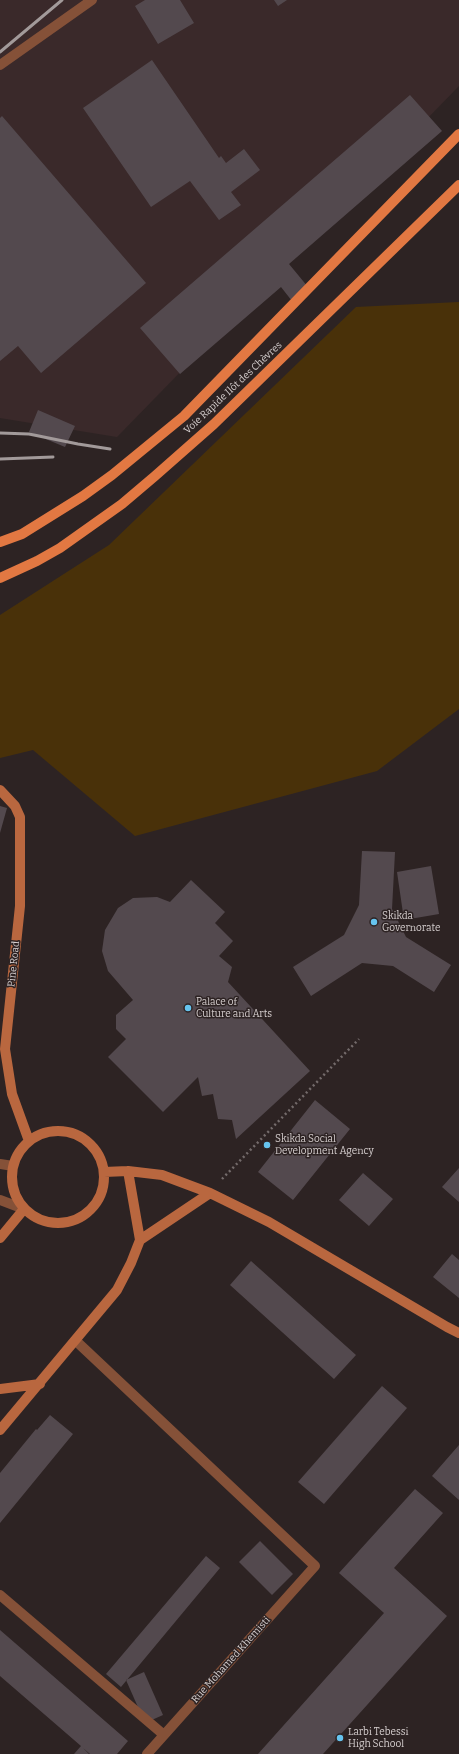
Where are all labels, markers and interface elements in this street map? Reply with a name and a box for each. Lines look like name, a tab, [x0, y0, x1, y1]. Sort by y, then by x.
street label: Voie Rapide Ilôt des Chèvres	[181, 339, 285, 437]
place label: Skikda Governorate	[382, 910, 440, 934]
marker: Skikda Governorate	[369, 917, 379, 927]
street label: Pine Road	[6, 940, 22, 988]
place label: Palace of Culture and Arts	[196, 996, 272, 1020]
marker: Palace of Culture and Arts	[183, 1003, 193, 1013]
place label: Skikda Social Development Agency	[275, 1133, 374, 1156]
marker: Skikda Social Development Agency	[262, 1140, 272, 1150]
street label: Rue Mohamed Khemisti	[189, 1614, 273, 1706]
place label: Larbi Tebessi High School	[348, 1726, 408, 1750]
marker: Larbi Tebessi High School	[335, 1733, 345, 1743]

